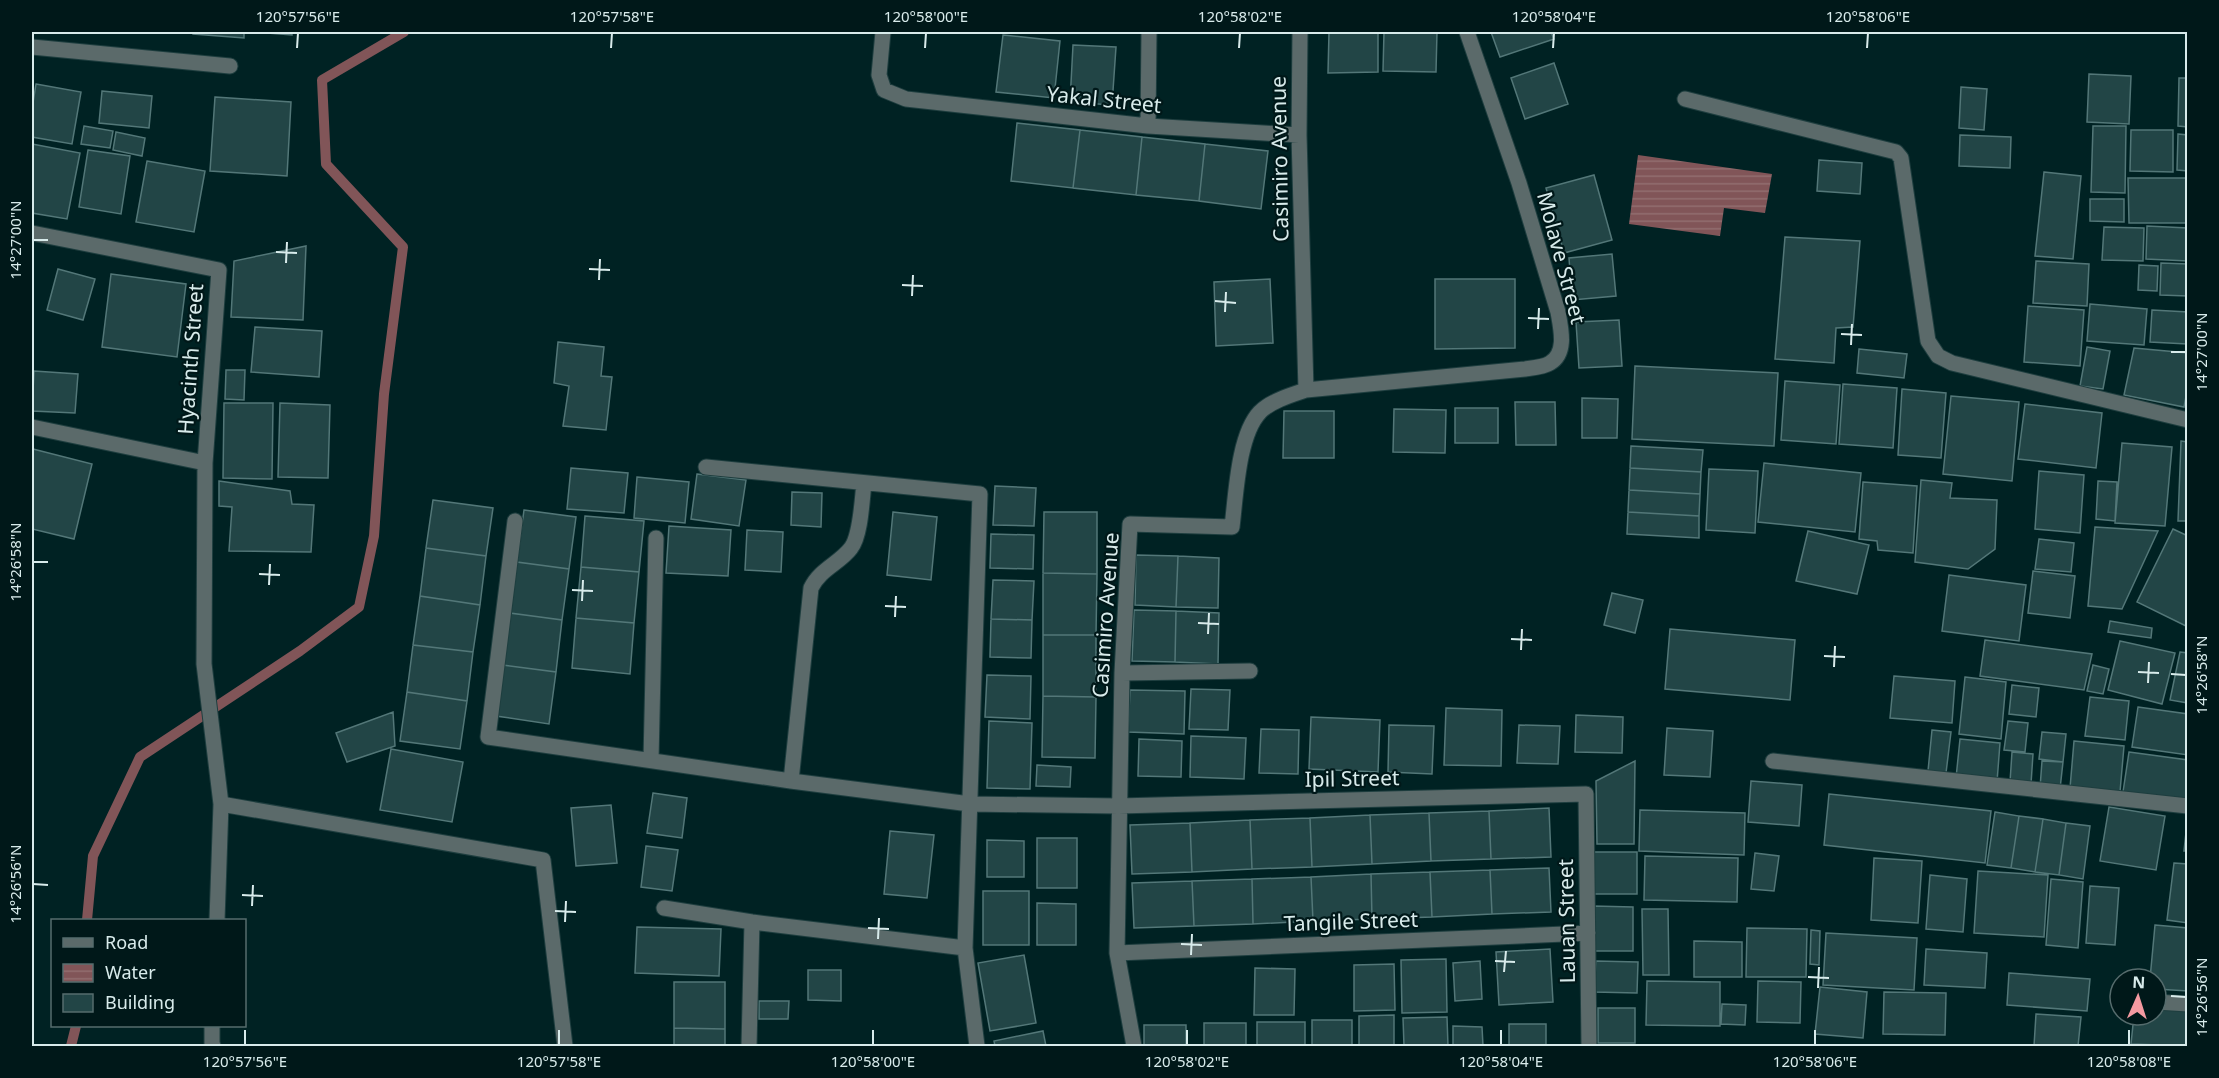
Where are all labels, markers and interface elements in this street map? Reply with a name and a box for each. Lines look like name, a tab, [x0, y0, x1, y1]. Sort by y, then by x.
text: 120°57'56"E	[256, 6, 340, 26]
text: 120°57'58"E	[570, 6, 654, 26]
text: 120°58'00"E	[884, 6, 968, 26]
text: 120°58'02"E	[1198, 6, 1282, 26]
text: 120°58'04"E	[1512, 6, 1596, 26]
text: 120°58'06"E	[1826, 6, 1910, 26]
street label: Casimiro Avenue	[1264, 76, 1294, 242]
street label: Yakal Street	[1045, 79, 1163, 119]
street label: Molave Street	[1531, 189, 1593, 327]
text: 14°27'00"N	[5, 201, 25, 279]
street label: Hyacinth Street	[171, 282, 209, 435]
text: 14°27'00"N	[2191, 313, 2211, 391]
text: 14°26'58"N	[5, 523, 25, 601]
street label: Casimiro Avenue	[1085, 531, 1125, 699]
text: 14°26'58"N	[2191, 636, 2211, 714]
street label: Ipil Street	[1304, 763, 1400, 793]
text: 14°26'56"N	[5, 845, 25, 923]
street label: Lauan Street	[1551, 858, 1581, 984]
street label: Tangile Street	[1283, 905, 1419, 937]
legend	[51, 919, 246, 1027]
text: Road	[105, 930, 148, 954]
text: 14°26'56"N	[2191, 958, 2211, 1036]
text: Water	[105, 960, 156, 984]
north arrow	[2108, 967, 2168, 1027]
text: N	[2132, 971, 2146, 993]
text: Building	[105, 990, 175, 1014]
text: 120°57'56"E	[203, 1051, 287, 1071]
text: 120°57'58"E	[517, 1051, 601, 1071]
text: 120°58'00"E	[831, 1051, 915, 1071]
text: 120°58'02"E	[1145, 1051, 1229, 1071]
text: 120°58'04"E	[1459, 1051, 1543, 1071]
text: 120°58'06"E	[1773, 1051, 1857, 1071]
text: 120°58'08"E	[2087, 1051, 2171, 1071]

